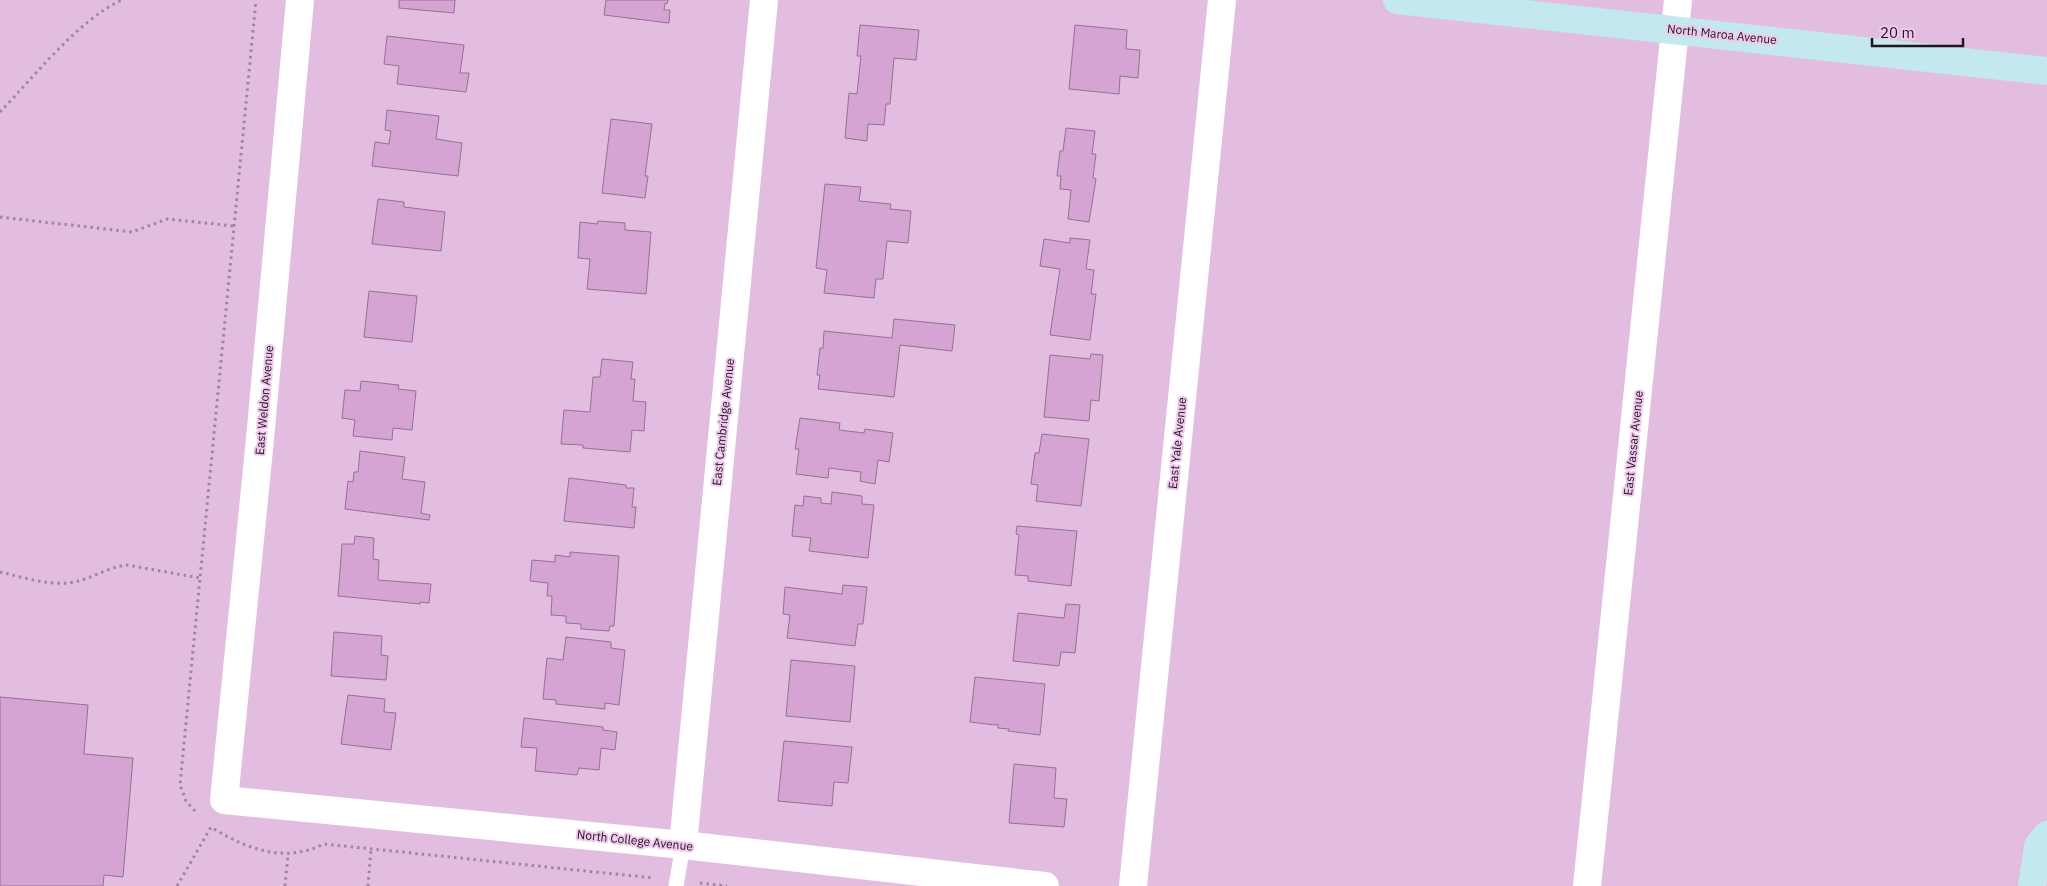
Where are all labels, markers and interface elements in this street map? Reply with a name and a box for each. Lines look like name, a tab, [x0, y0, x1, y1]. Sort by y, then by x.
scale bar	[1872, 15, 1963, 47]
street label: North Maroa Avenue	[1666, 21, 1778, 47]
text: 20 m	[1880, 23, 1915, 42]
street label: East Weldon Avenue	[252, 344, 276, 455]
street label: East Cambridge Avenue	[709, 357, 737, 486]
street label: East Vassar Avenue	[1620, 390, 1646, 496]
street label: East Yale Avenue	[1165, 396, 1189, 489]
street label: North College Avenue	[576, 826, 694, 854]

